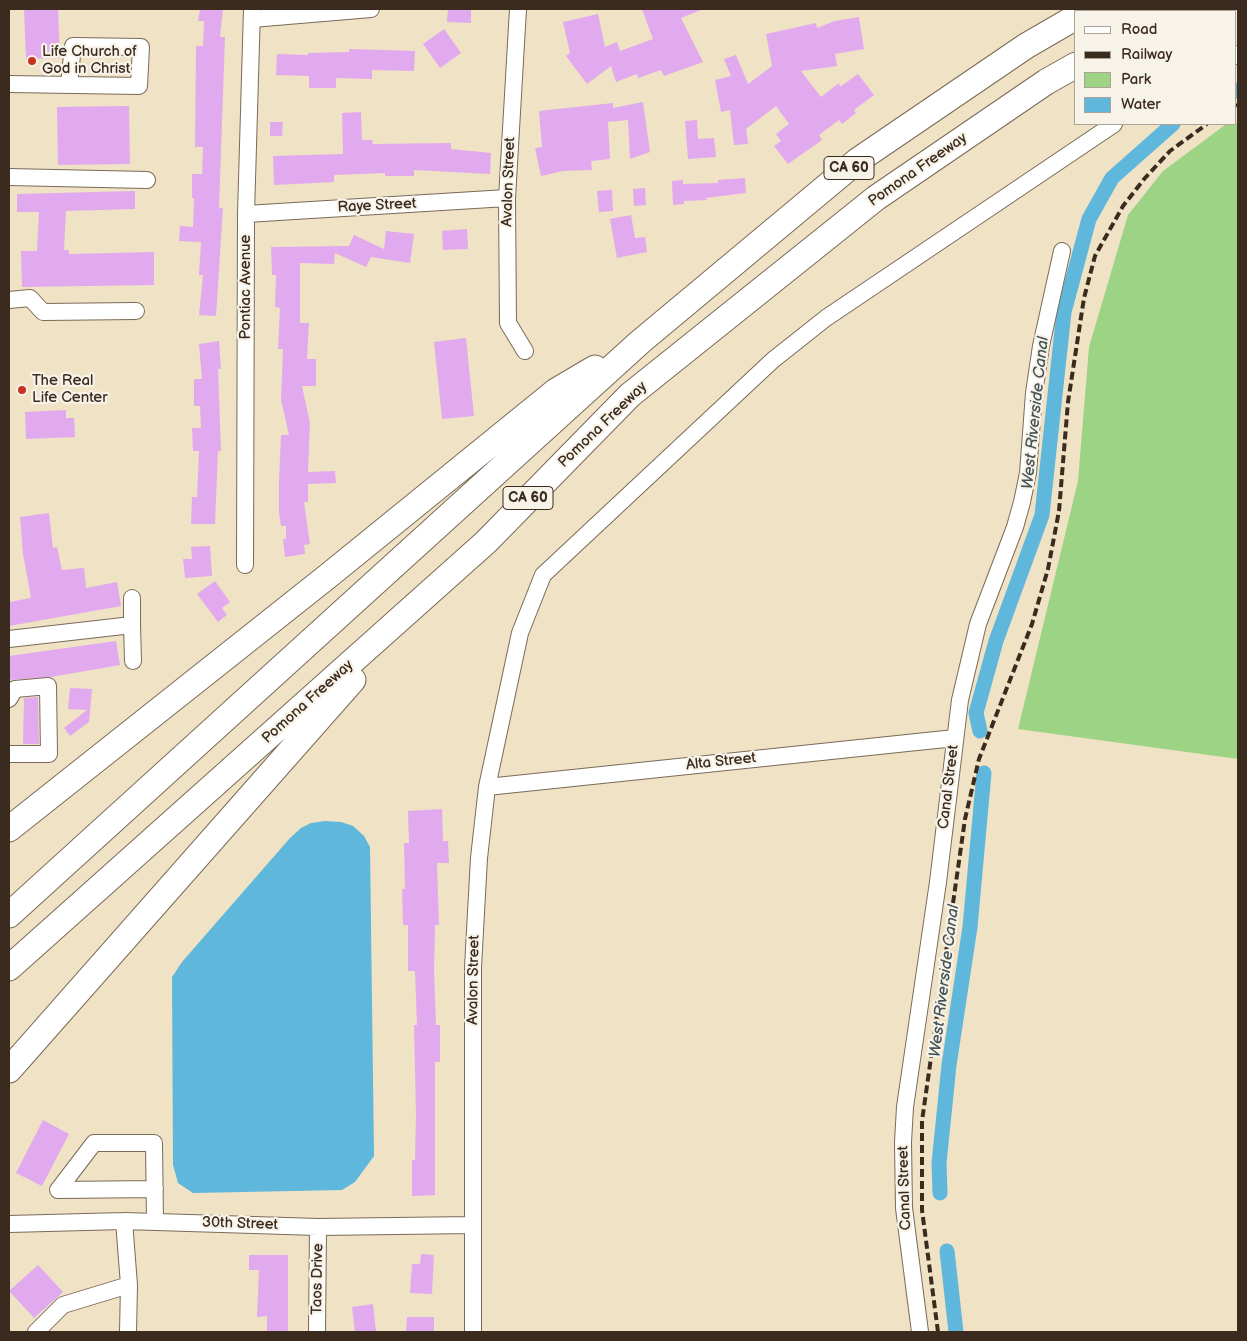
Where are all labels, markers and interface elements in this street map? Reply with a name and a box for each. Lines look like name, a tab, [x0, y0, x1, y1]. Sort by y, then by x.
legend	[1074, 10, 1237, 125]
text: Road	[1121, 20, 1157, 39]
place label: Life Church of God in Christ	[42, 43, 137, 78]
text: Railway	[1121, 45, 1172, 64]
marker: Life Church of God in Christ	[26, 55, 38, 67]
text: Park	[1121, 70, 1151, 89]
text: Water	[1121, 95, 1161, 114]
street label: Pomona Freeway	[865, 129, 971, 211]
street label: Avalon Street	[498, 137, 520, 227]
road number: CA 60	[824, 156, 874, 180]
street label: Raye Street	[337, 195, 417, 217]
street label: Pontiac Avenue	[237, 235, 255, 339]
water label: West Riverside Canal	[1018, 336, 1054, 490]
place label: The Real Life Center	[32, 372, 108, 407]
street label: Pomona Freeway	[555, 378, 651, 472]
marker: The Real Life Center	[16, 384, 28, 396]
road number: CA 60	[503, 486, 553, 509]
street label: Pomona Freeway	[259, 656, 357, 748]
street label: Canal Street	[935, 744, 963, 830]
street label: Alta Street	[685, 749, 757, 775]
water label: West Riverside Canal	[926, 904, 964, 1058]
street label: Avalon Street	[464, 935, 484, 1025]
street label: Canal Street	[895, 1145, 915, 1231]
street label: 30th Street	[202, 1214, 278, 1234]
street label: Taos Drive	[308, 1243, 328, 1315]

